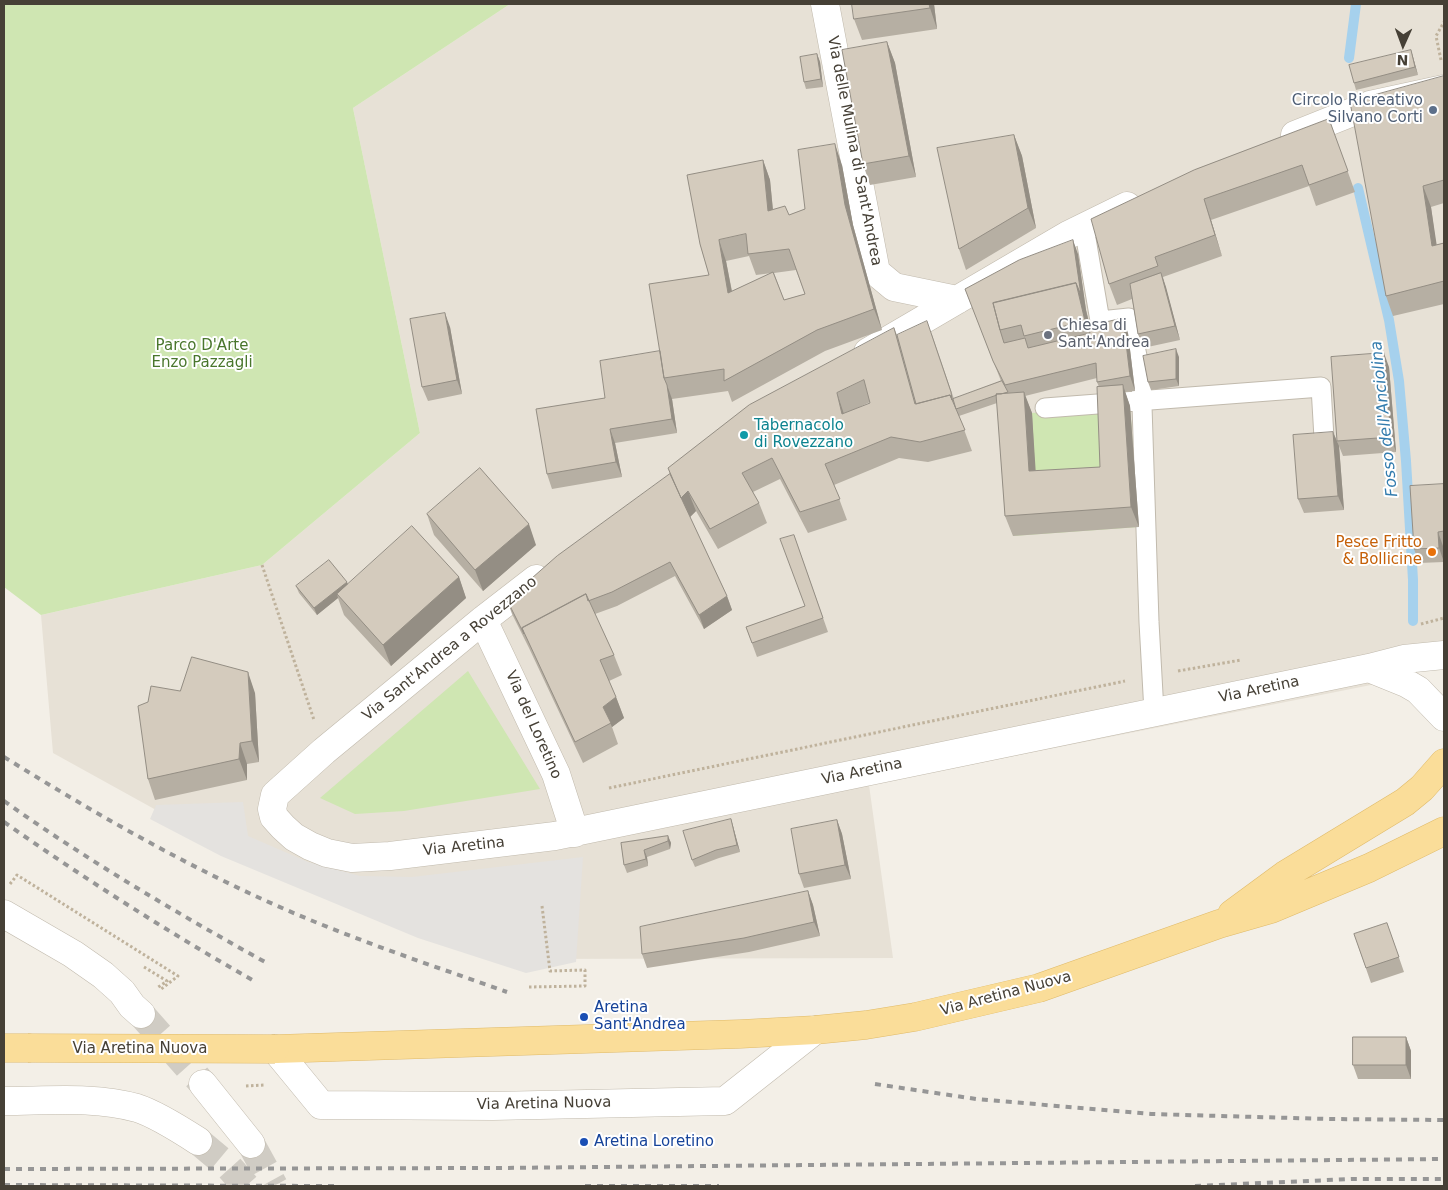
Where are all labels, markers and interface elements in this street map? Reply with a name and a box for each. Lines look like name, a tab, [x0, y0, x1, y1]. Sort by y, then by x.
north arrow	[1378, 20, 1428, 70]
street label: Via delle Mulina di Sant'Andrea	[823, 35, 885, 267]
text: N	[1396, 52, 1409, 68]
place label: Circolo Ricreativo Silvano Corti	[1292, 92, 1423, 127]
marker: Circolo Ricreativo Silvano Corti	[1427, 104, 1439, 116]
place label: Chiesa di Sant'Andrea	[1058, 317, 1150, 352]
marker: Chiesa di Sant'Andrea	[1042, 329, 1054, 341]
park label: Parco D'Arte Enzo Pazzagli	[151, 337, 253, 372]
water label: Fosso dell'Anciolina	[1367, 340, 1403, 498]
place label: Tabernacolo di Rovezzano	[754, 417, 853, 452]
marker: Tabernacolo di Rovezzano	[738, 429, 750, 441]
place label: Pesce Fritto & Bollicine	[1335, 534, 1422, 569]
marker: Pesce Fritto & Bollicine	[1426, 546, 1438, 558]
street label: Via Sant'Andrea a Rovezzano	[359, 573, 541, 725]
street label: Via del Loretino	[501, 668, 565, 782]
street label: Via Aretina	[1217, 673, 1301, 707]
street label: Via Aretina	[820, 755, 904, 789]
street label: Via Aretina	[422, 834, 506, 860]
street label: Via Aretina Nuova	[939, 968, 1073, 1020]
place label: Aretina Sant'Andrea	[594, 999, 686, 1034]
marker: Aretina Sant'Andrea	[578, 1011, 590, 1023]
street label: Via Aretina Nuova	[73, 1040, 207, 1058]
street label: Via Aretina Nuova	[476, 1094, 612, 1114]
place label: Aretina Loretino	[594, 1133, 714, 1151]
marker: Aretina Loretino	[578, 1136, 590, 1148]

